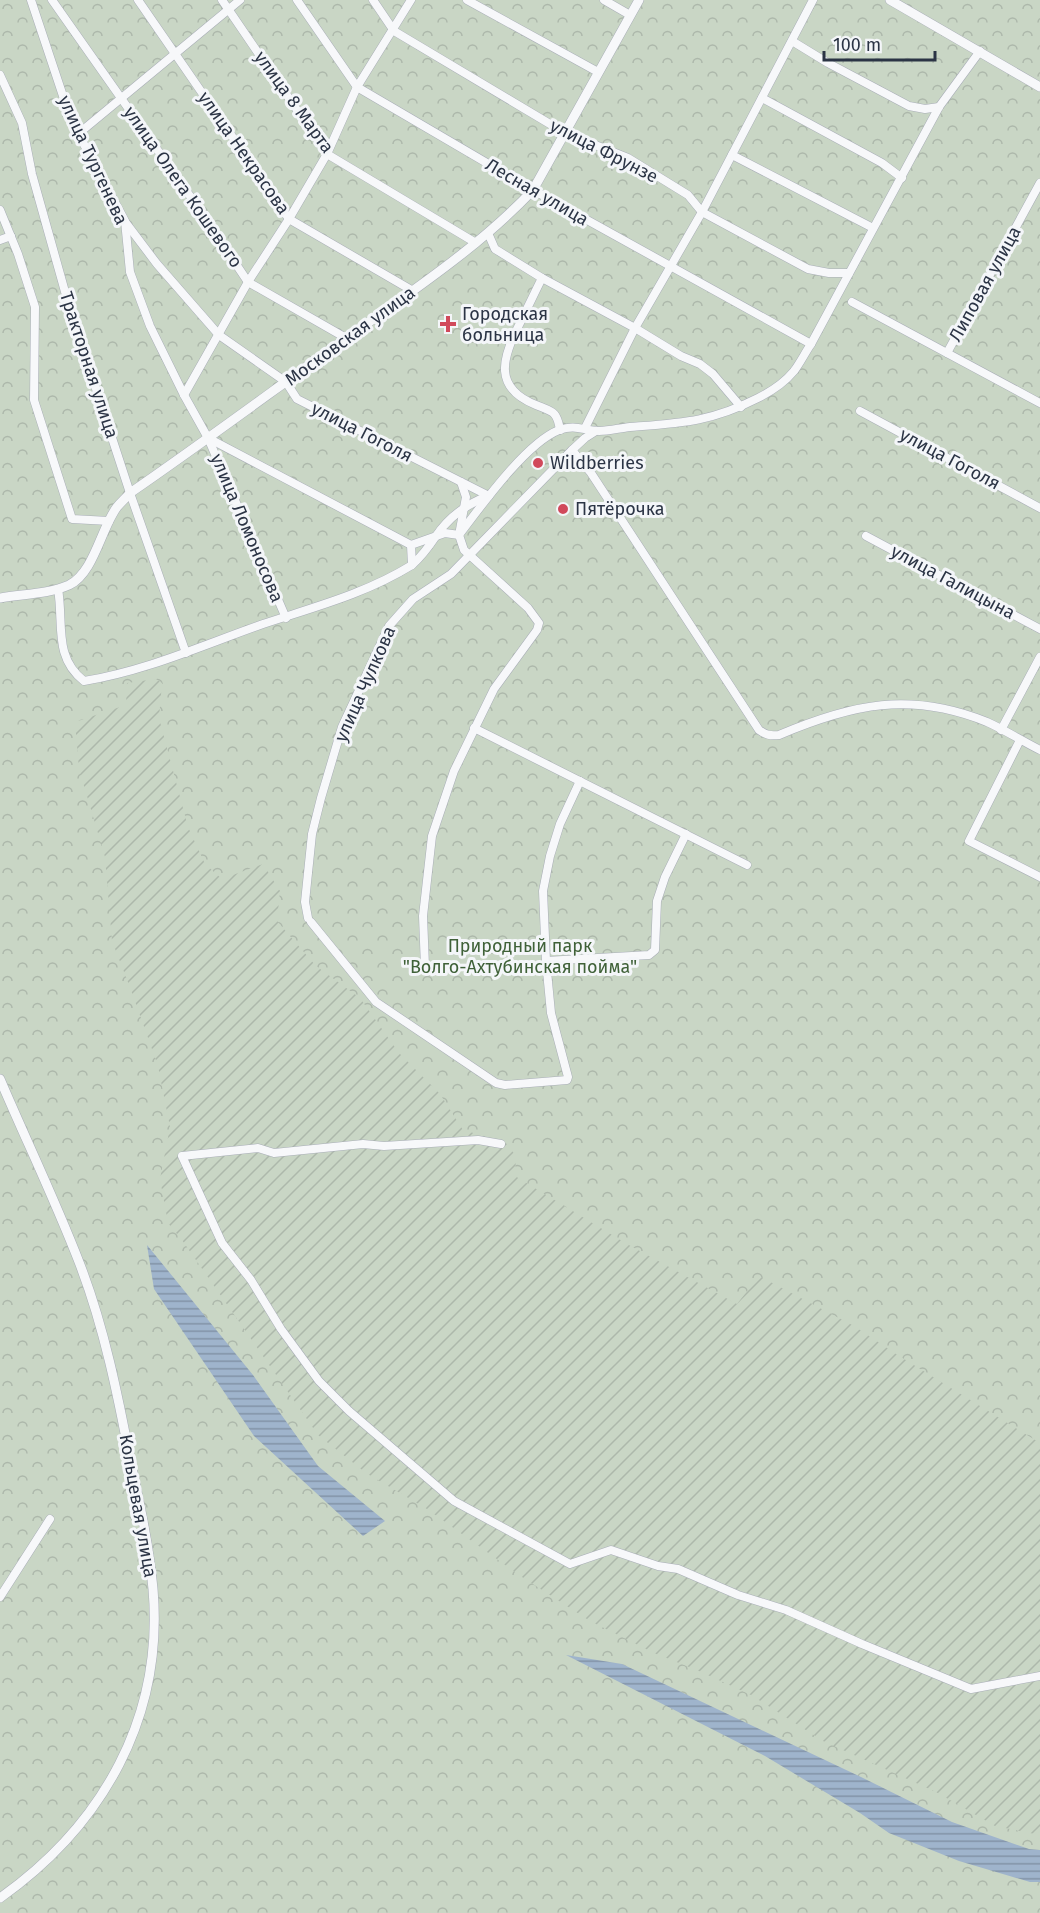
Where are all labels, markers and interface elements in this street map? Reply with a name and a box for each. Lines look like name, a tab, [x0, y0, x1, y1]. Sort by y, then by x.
scale bar	[824, 24, 935, 62]
text: 100 m	[833, 34, 881, 56]
street label: улица 8 Марта	[250, 47, 338, 157]
street label: улица Некрасова	[193, 87, 295, 219]
street label: улица Тургенева	[53, 92, 133, 228]
street label: улица Олега Кошевого	[119, 102, 247, 272]
street label: улица Фрунзе	[546, 114, 662, 188]
street label: Лесная улица	[481, 154, 593, 230]
street label: Липовая улица	[944, 223, 1026, 345]
street label: Московская улица	[281, 281, 419, 391]
street label: Тракторная улица	[55, 289, 123, 441]
place label: Городская больница	[462, 303, 548, 346]
marker: Городская больница	[439, 315, 457, 333]
street label: улица Гоголя	[308, 397, 416, 467]
street label: улица Гоголя	[896, 423, 1004, 495]
street label: улица Ломоносова	[206, 450, 288, 606]
place label: Wildberries	[550, 452, 644, 474]
marker: Wildberries	[531, 456, 545, 470]
place label: Пятёрочка	[575, 498, 665, 520]
marker: Пятёрочка	[556, 502, 570, 516]
street label: улица Галицына	[887, 540, 1019, 624]
street label: улица Чулкова	[330, 623, 400, 745]
park label: Природный парк "Волго-Ахтубинская пойма"	[403, 935, 637, 978]
street label: Кольцевая улица	[115, 1433, 161, 1579]

